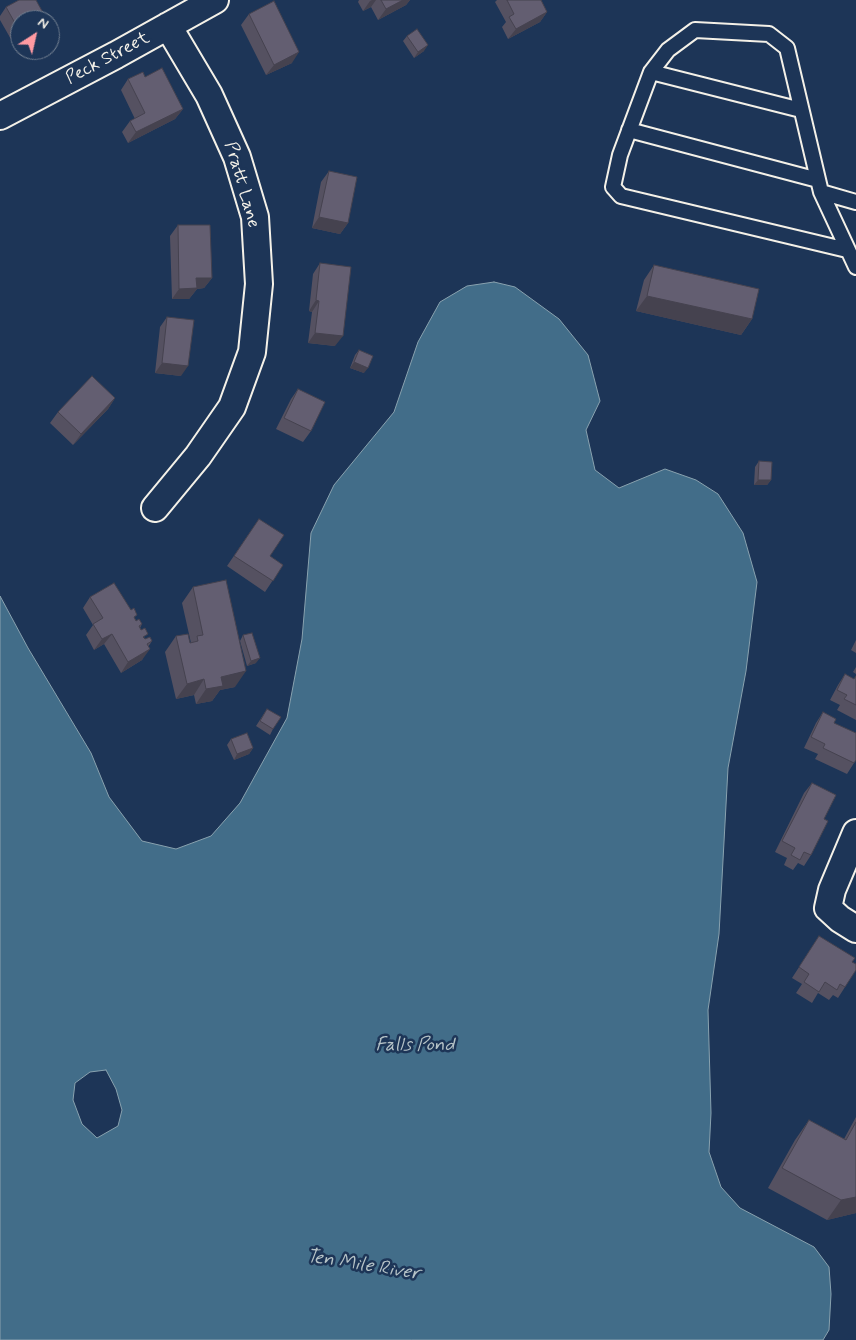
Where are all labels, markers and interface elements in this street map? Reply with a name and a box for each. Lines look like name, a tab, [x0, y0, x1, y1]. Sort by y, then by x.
north arrow	[10, 10, 60, 60]
text: N	[34, 13, 52, 34]
street label: Peck Street	[62, 28, 154, 90]
street label: Pratt Lane	[218, 139, 264, 231]
water label: Falls Pond	[376, 1035, 454, 1057]
water label: Ten Mile River	[305, 1246, 421, 1286]

